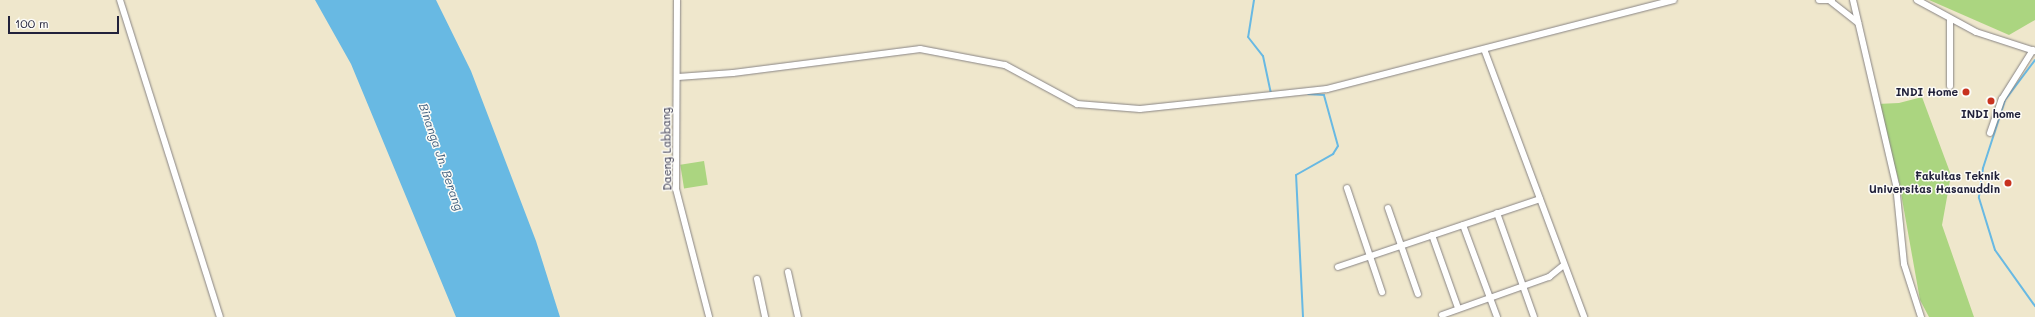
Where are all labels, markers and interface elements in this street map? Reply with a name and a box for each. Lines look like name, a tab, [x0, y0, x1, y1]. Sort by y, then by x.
scale bar	[10, 8, 121, 34]
text: 100 m	[15, 15, 49, 31]
place label: INDI Home	[1896, 85, 1958, 99]
marker: INDI Home	[1961, 87, 1971, 97]
marker: INDI home	[1986, 96, 1996, 106]
water label: Binanga Jn. Berang	[416, 101, 466, 213]
street label: Daeng Labbang	[660, 107, 674, 191]
place label: INDI home	[1961, 107, 2021, 121]
place label: Fakultas Teknik Universitas Hasanuddin	[1869, 170, 2000, 196]
marker: Fakultas Teknik Universitas Hasanuddin	[2003, 178, 2013, 188]

